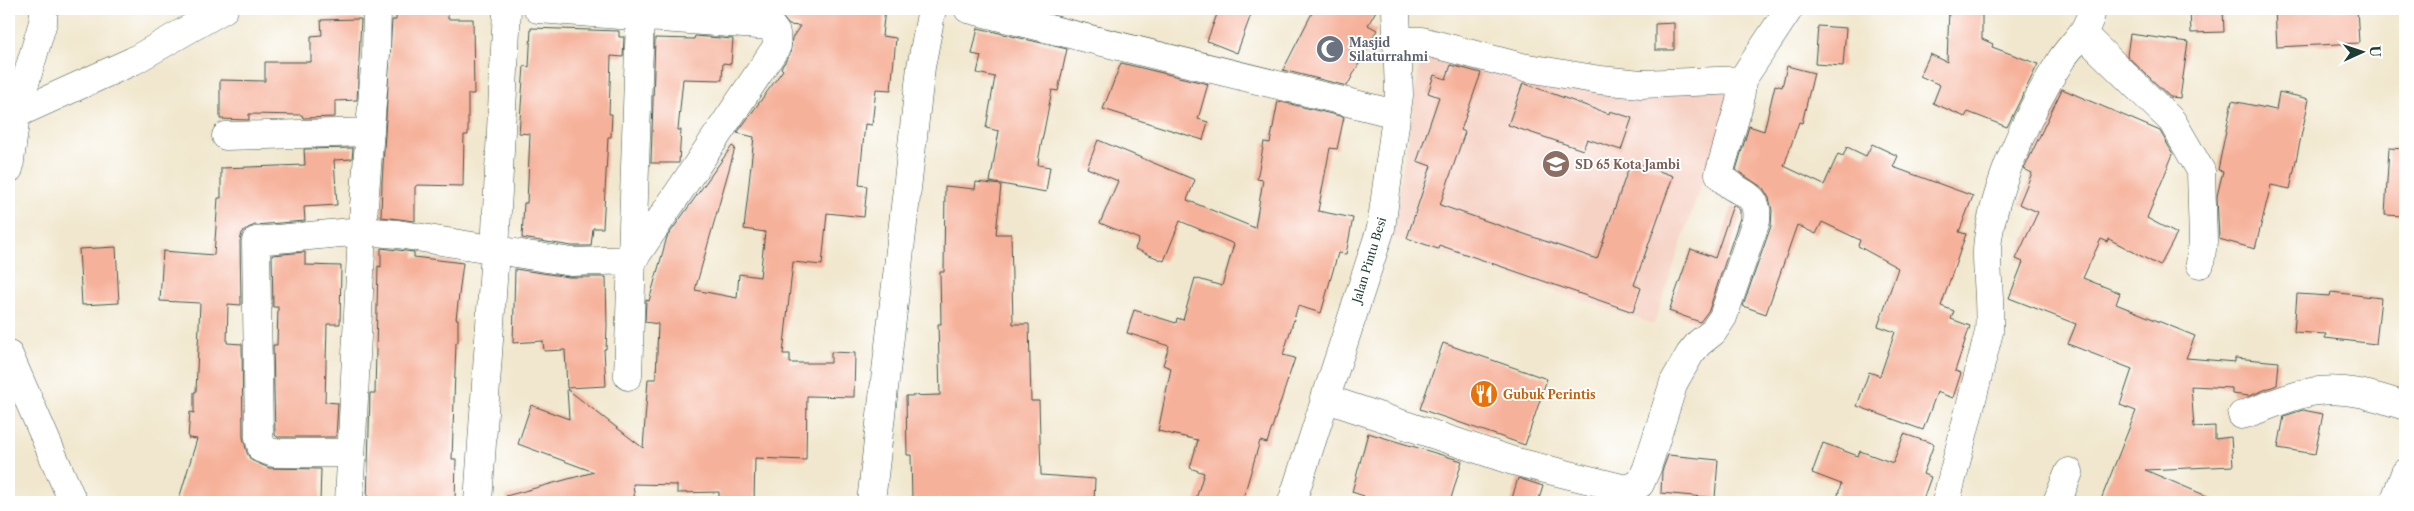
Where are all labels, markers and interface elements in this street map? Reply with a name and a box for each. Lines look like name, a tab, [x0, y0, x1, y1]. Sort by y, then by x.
north arrow	[2336, 28, 2386, 78]
mosque icon: Masjid Silaturrahmi	[1315, 34, 1345, 64]
place label: Masjid Silaturrahmi	[1349, 35, 1429, 64]
text: U	[2366, 45, 2384, 58]
school or university icon: SD 65 Kota Jambi	[1541, 149, 1571, 179]
place label: SD 65 Kota Jambi	[1575, 157, 1681, 172]
street label: Jalan Pintu Besi	[1348, 215, 1389, 307]
restaurant icon: Gubuk Perintis	[1469, 379, 1499, 409]
place label: Gubuk Perintis	[1503, 387, 1596, 402]

